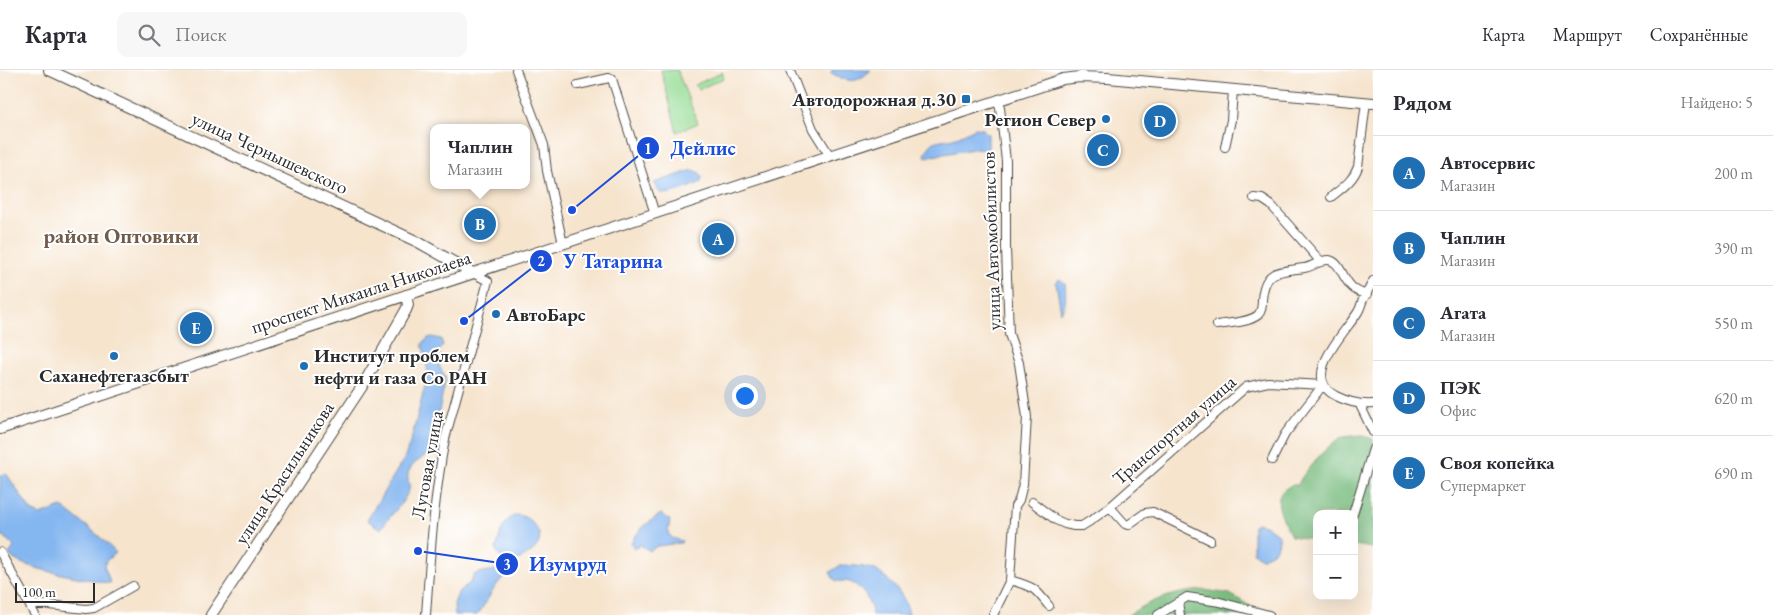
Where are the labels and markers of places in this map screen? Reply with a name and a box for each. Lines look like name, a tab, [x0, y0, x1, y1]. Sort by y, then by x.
place label: Автодорожная д.30	[791, 87, 956, 112]
marker: Автодорожная д.30	[960, 93, 972, 105]
pin: D	[1144, 102, 1176, 140]
place label: Регион Север	[984, 107, 1097, 132]
marker: Регион Север	[1100, 113, 1112, 125]
callout: Дейлис	[635, 131, 745, 166]
pin: C	[1087, 131, 1119, 169]
pin: B	[464, 205, 496, 243]
pin: A	[702, 220, 734, 258]
callout: У Татарина	[529, 244, 673, 279]
place label: АвтоБарс	[505, 302, 586, 327]
marker: АвтоБарс	[490, 308, 502, 320]
pin: E	[180, 309, 212, 347]
place label: Институт проблем нефти и газа Со РАН	[314, 343, 487, 390]
marker: Саханефтегазсбыт	[108, 350, 120, 362]
marker: Институт проблем нефти и газа Со РАН	[298, 360, 310, 372]
place label: Саханефтегазсбыт	[39, 363, 189, 388]
callout: Изумруд	[494, 547, 617, 582]

